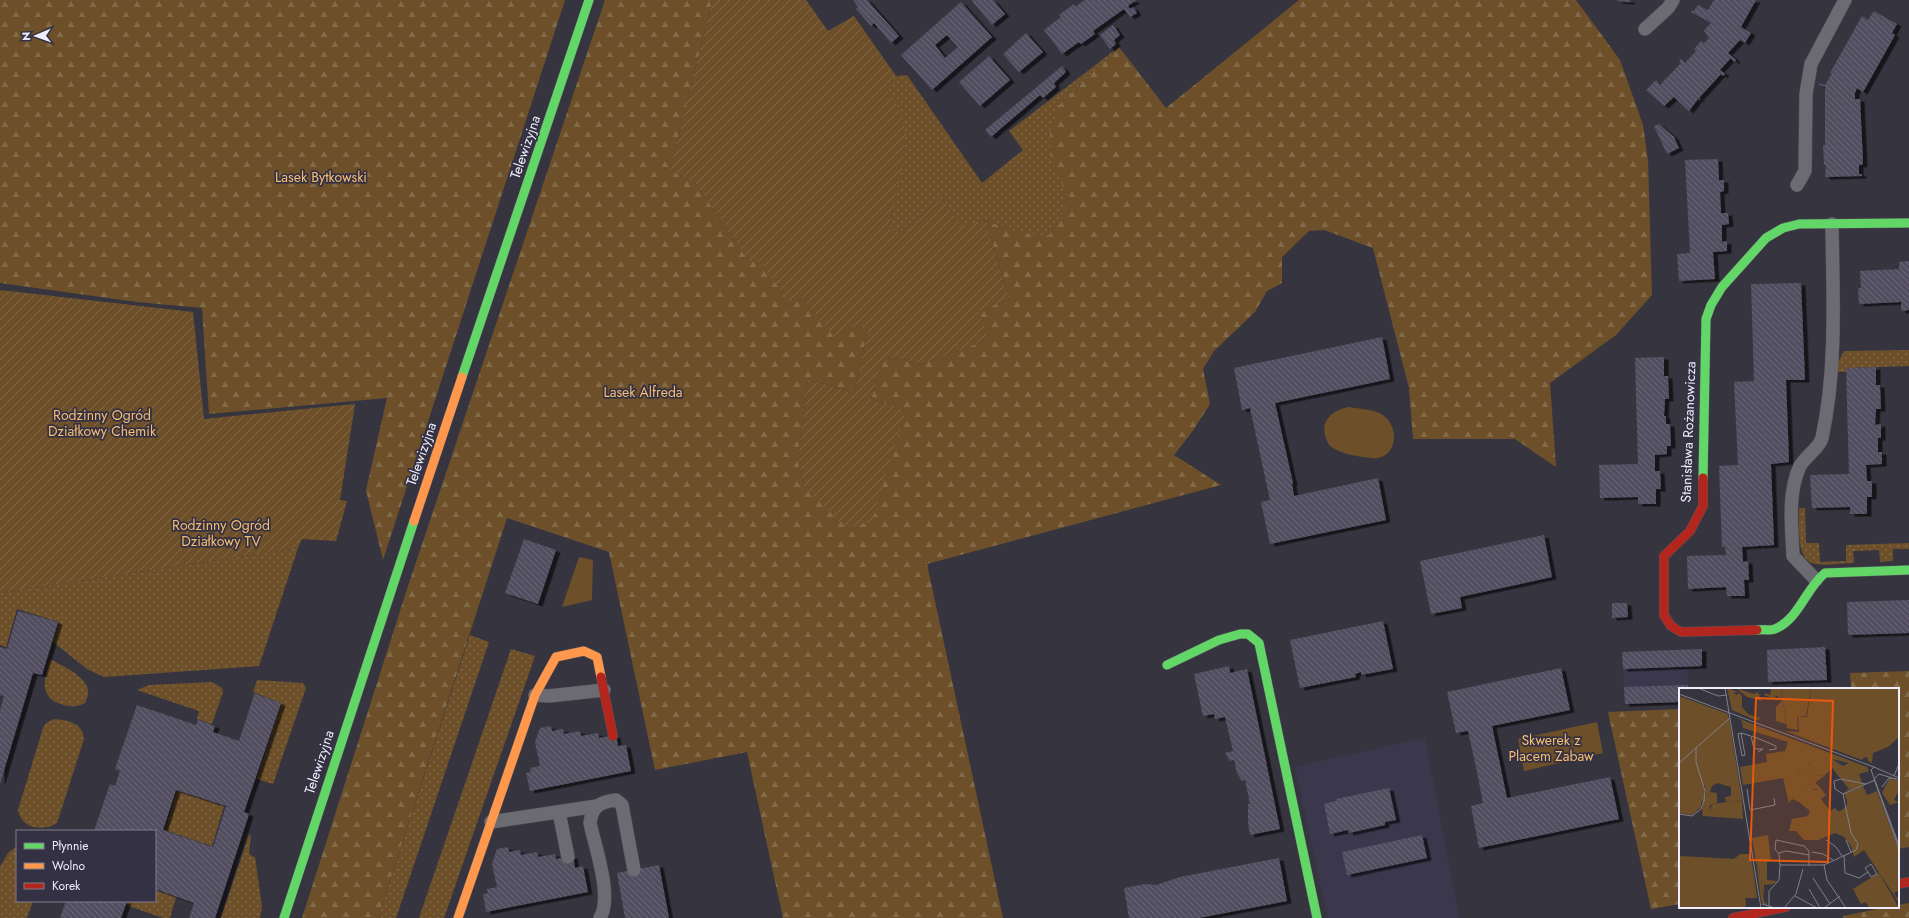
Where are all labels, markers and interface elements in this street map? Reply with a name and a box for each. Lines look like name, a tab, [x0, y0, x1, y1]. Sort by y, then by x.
north arrow	[16, 16, 56, 56]
text: N	[18, 32, 34, 41]
street label: Telewizyjna	[505, 112, 545, 182]
park label: Lasek Bytkowski	[275, 167, 367, 187]
street label: Stanisława Rożanowicza	[1676, 361, 1700, 503]
park label: Lasek Alfreda	[603, 382, 683, 402]
park label: Rodzinny Ogród Działkowy Chemik	[48, 405, 157, 441]
street label: Telewizyjna	[401, 419, 441, 489]
park label: Rodzinny Ogród Działkowy TV	[172, 515, 270, 551]
inset map	[1679, 688, 1899, 908]
street label: Telewizyjna	[299, 727, 339, 797]
park label: Skwerek z Placem Zabaw	[1508, 730, 1594, 766]
legend	[16, 830, 156, 902]
text: Płynnie	[52, 837, 89, 855]
text: Wolno	[52, 857, 86, 875]
text: Korek	[52, 877, 81, 895]

